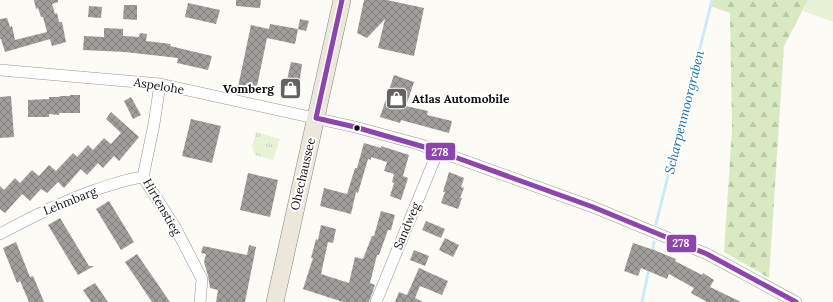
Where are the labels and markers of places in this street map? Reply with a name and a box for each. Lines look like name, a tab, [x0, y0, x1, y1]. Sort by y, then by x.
shop icon: Vomberg	[277, 76, 303, 102]
place label: Vomberg	[223, 81, 275, 96]
shop icon: Atlas Automobile	[384, 86, 410, 112]
place label: Atlas Automobile	[412, 91, 510, 106]
unlabelled marker	[352, 123, 362, 133]

